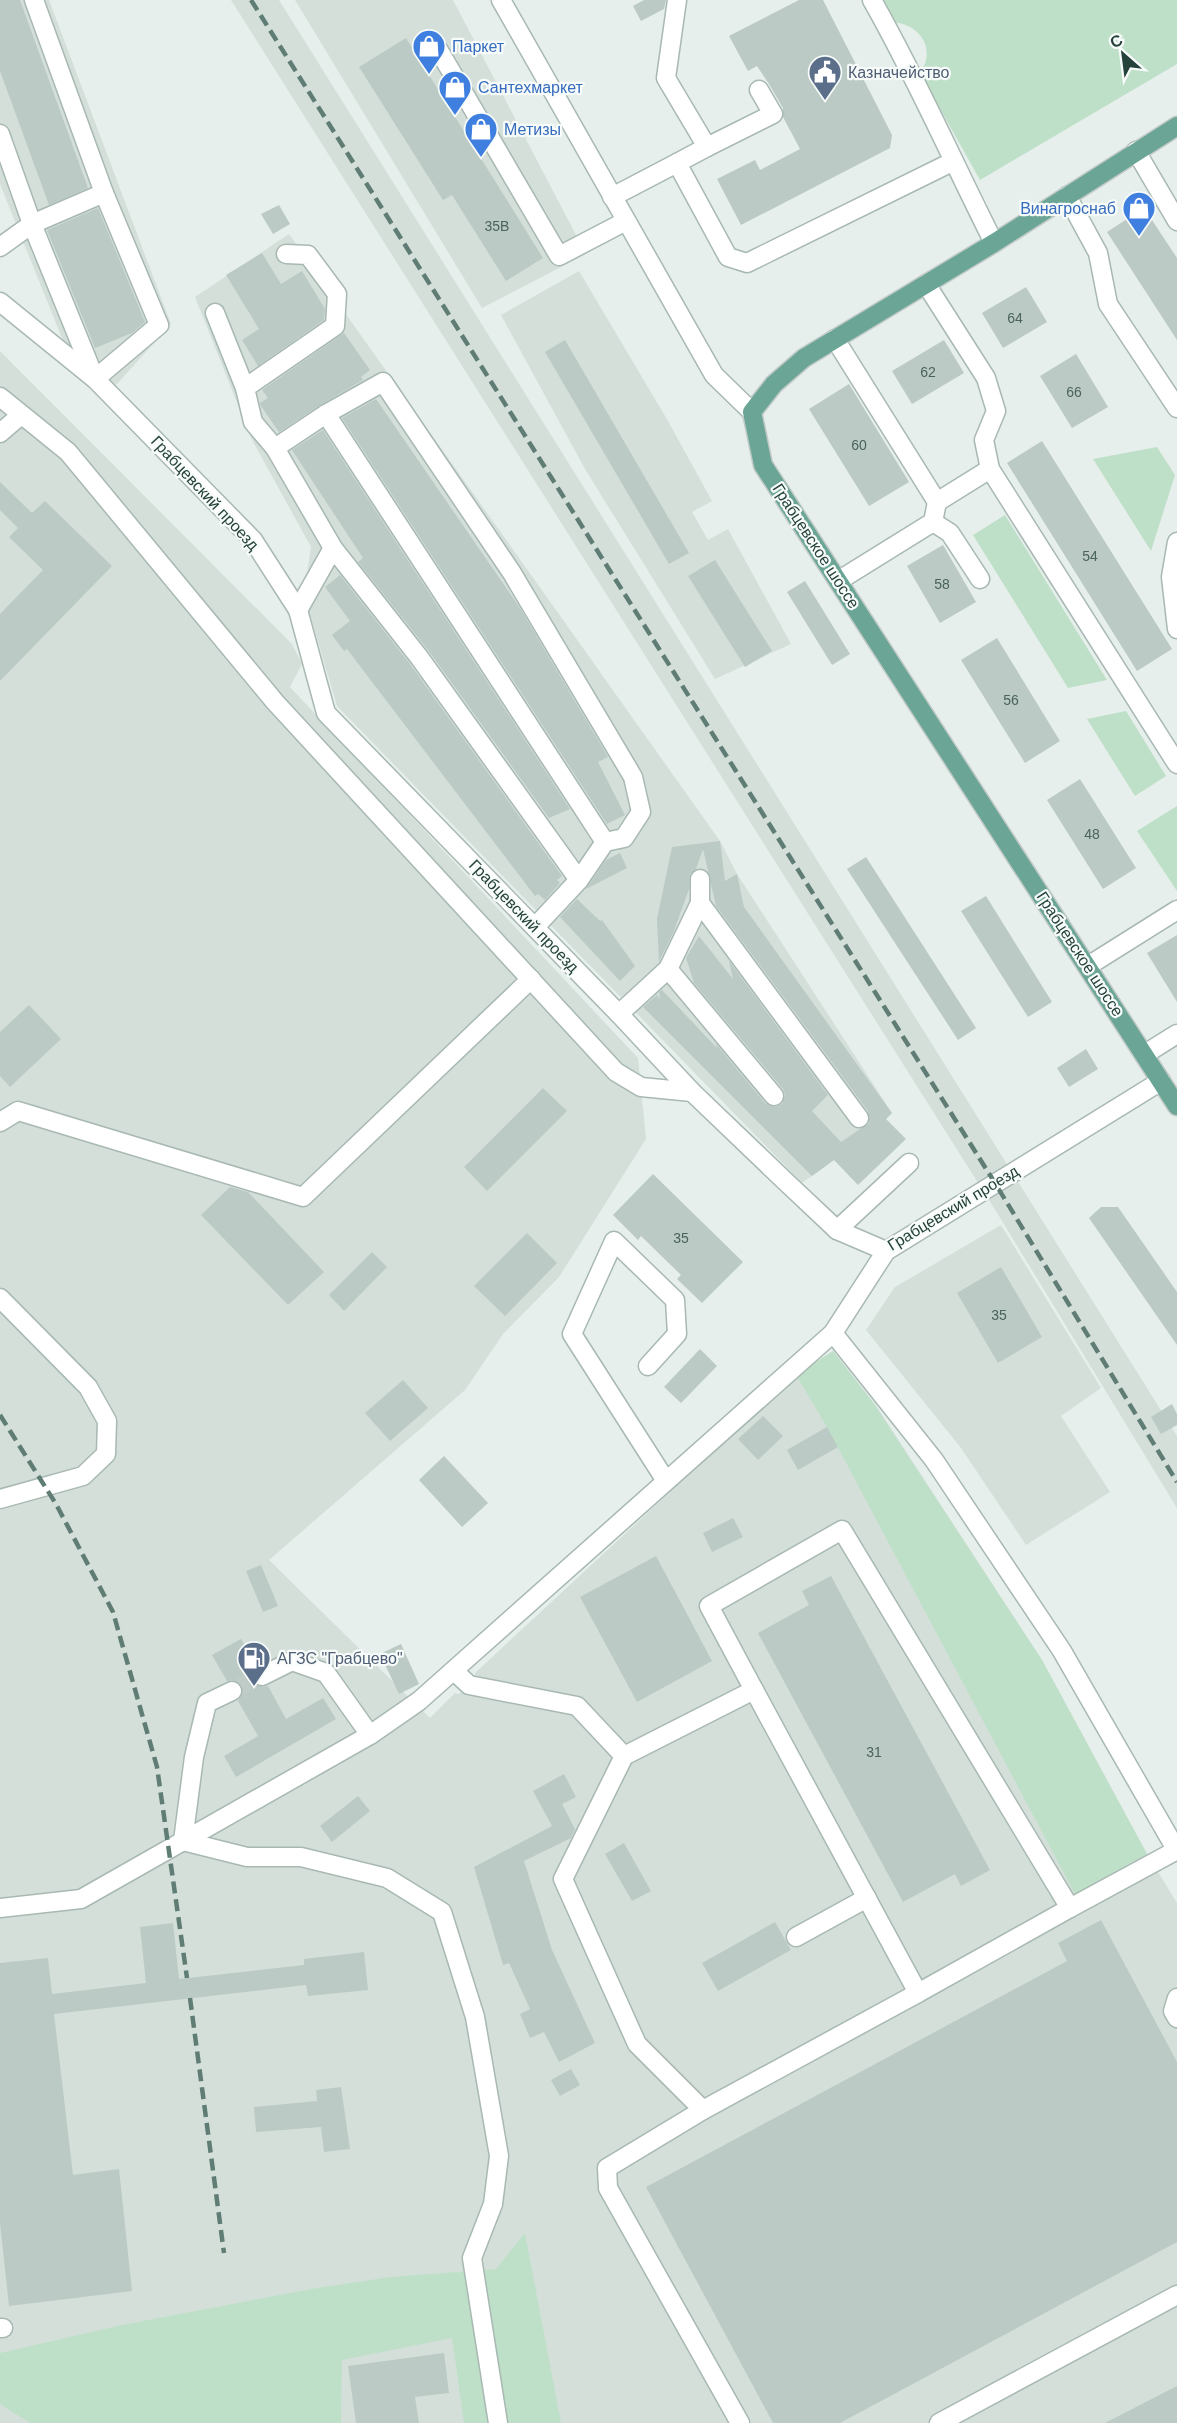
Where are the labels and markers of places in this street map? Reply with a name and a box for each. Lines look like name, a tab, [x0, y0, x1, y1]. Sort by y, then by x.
shop icon: Паркет	[411, 28, 447, 75]
place label: Паркет	[452, 38, 505, 55]
public building icon: Казначейство	[807, 54, 843, 101]
place label: Казначейство	[848, 64, 950, 81]
shop icon: Сантехмаркет	[437, 69, 473, 116]
place label: Сантехмаркет	[478, 79, 584, 96]
shop icon: Метизы	[463, 111, 499, 158]
place label: Метизы	[504, 121, 561, 138]
shop icon: Винагроснаб	[1121, 190, 1157, 237]
place label: Винагроснаб	[1020, 200, 1116, 217]
fuel station icon: АГЗС "Грабцево"	[236, 1640, 272, 1687]
place label: АГЗС "Грабцево"	[277, 1650, 403, 1667]

